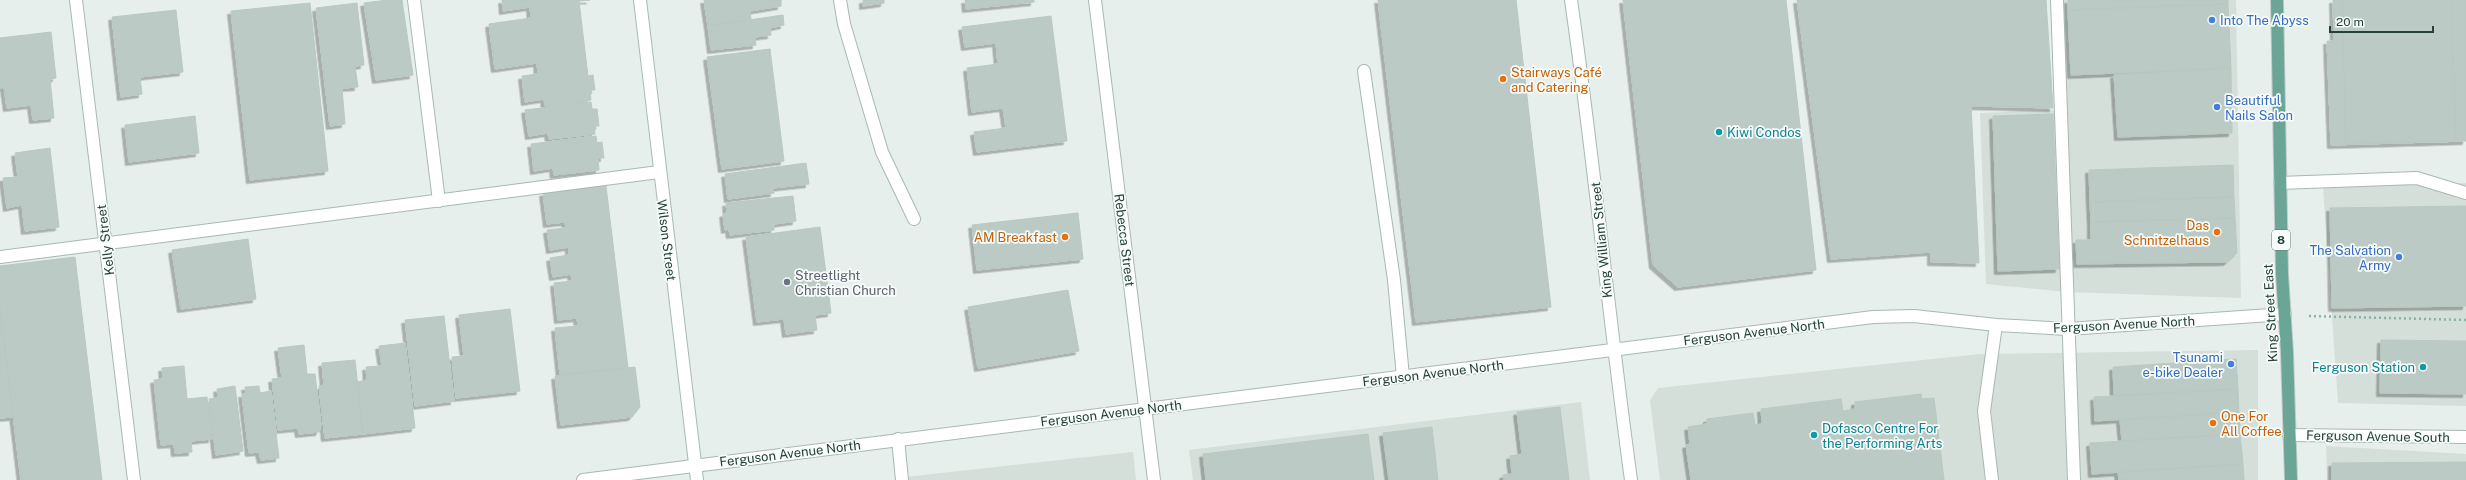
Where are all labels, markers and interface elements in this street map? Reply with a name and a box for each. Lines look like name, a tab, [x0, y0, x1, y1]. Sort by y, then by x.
scale bar	[2330, 8, 2433, 34]
place label: Into The Abyss	[2220, 13, 2309, 28]
marker: Into The Abyss	[2207, 15, 2217, 25]
text: 20 m	[2336, 15, 2364, 29]
place label: Stairways Café and Catering	[1511, 65, 1602, 95]
marker: Stairways Café and Catering	[1498, 74, 1508, 84]
place label: Beautiful Nails Salon	[2225, 93, 2293, 123]
marker: Beautiful Nails Salon	[2212, 102, 2222, 112]
place label: Kiwi Condos	[1727, 125, 1801, 140]
marker: Kiwi Condos	[1714, 127, 1724, 137]
street label: King William Street	[1588, 181, 1615, 299]
street label: Rebecca Street	[1111, 193, 1138, 287]
street label: Wilson Street	[654, 198, 679, 282]
street label: Kelly Street	[94, 204, 117, 276]
place label: Das Schnitzelhaus	[2124, 218, 2209, 248]
marker: Das Schnitzelhaus	[2212, 227, 2222, 237]
place label: AM Breakfast	[974, 230, 1057, 245]
road number: 8	[2272, 230, 2290, 250]
marker: AM Breakfast	[1060, 232, 1070, 242]
place label: The Salvation Army	[2309, 243, 2391, 273]
marker: The Salvation Army	[2394, 252, 2404, 262]
street label: King Street East	[2260, 263, 2281, 363]
place label: Streetlight Christian Church	[795, 268, 896, 298]
marker: Streetlight Christian Church	[782, 277, 792, 287]
street label: Ferguson Avenue North	[2053, 313, 2195, 336]
street label: Ferguson Avenue North	[1683, 316, 1825, 349]
place label: Tsunami e-bike Dealer	[2143, 350, 2223, 380]
street label: Ferguson Avenue North	[1362, 357, 1504, 390]
marker: Tsunami e-bike Dealer	[2226, 359, 2236, 369]
place label: Ferguson Station	[2312, 360, 2415, 375]
marker: Ferguson Station	[2418, 362, 2428, 372]
street label: Ferguson Avenue North	[1040, 397, 1182, 430]
place label: One For All Coffee	[2221, 409, 2282, 439]
marker: One For All Coffee	[2208, 418, 2218, 428]
place label: Dofasco Centre For the Performing Arts	[1822, 421, 1942, 451]
street label: Ferguson Avenue South	[2306, 428, 2450, 445]
marker: Dofasco Centre For the Performing Arts	[1809, 430, 1819, 440]
street label: Ferguson Avenue North	[719, 437, 861, 470]

